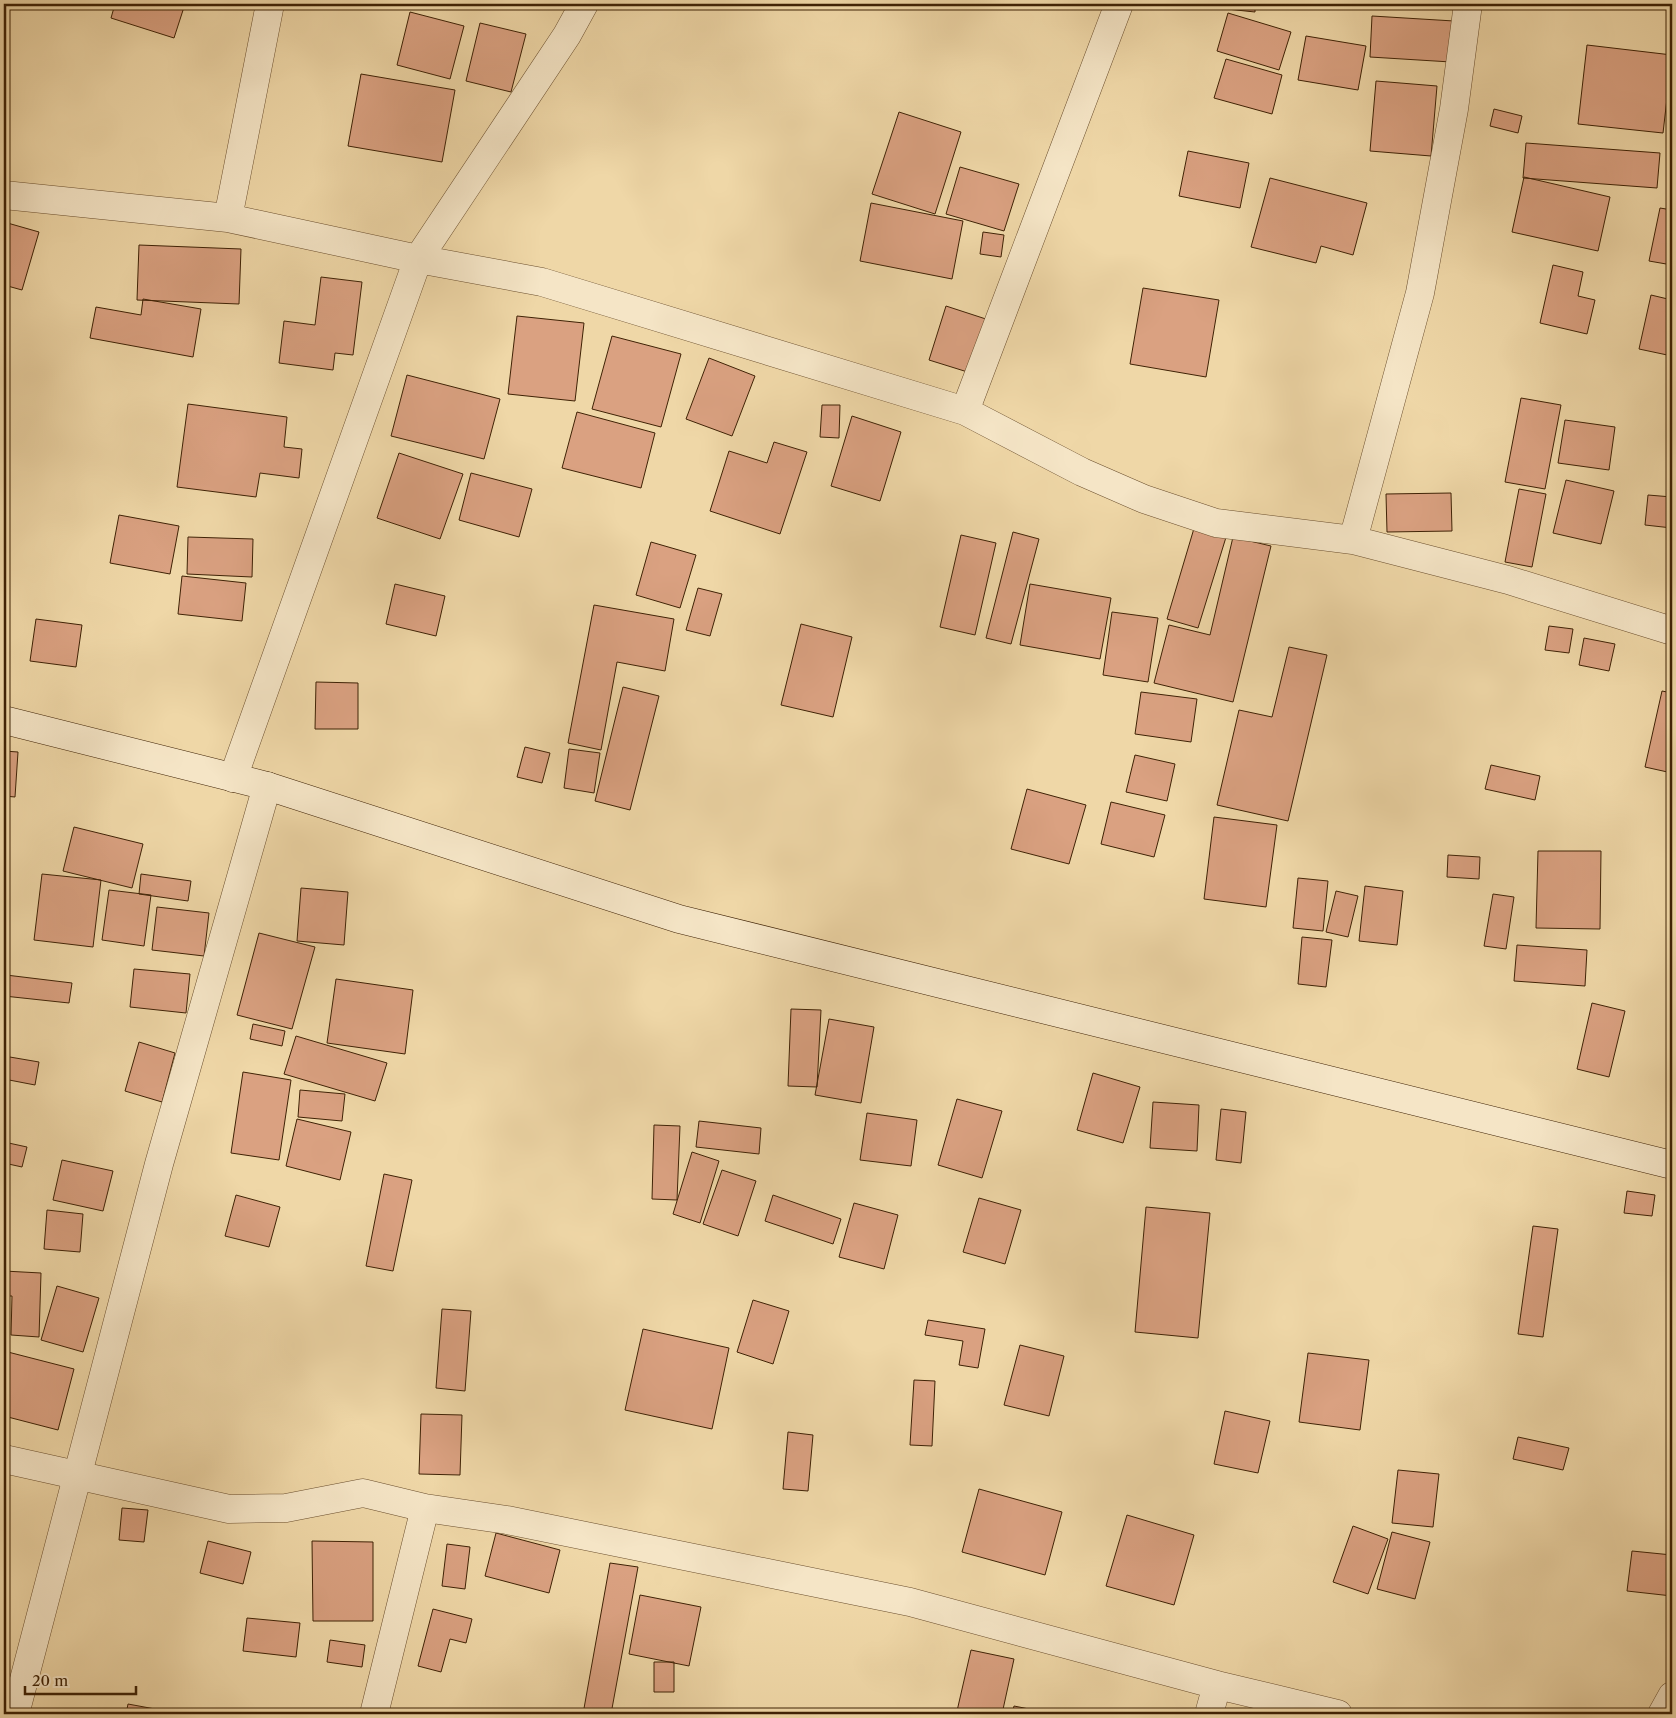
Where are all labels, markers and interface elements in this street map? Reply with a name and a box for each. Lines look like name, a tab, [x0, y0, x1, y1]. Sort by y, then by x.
scale bar	[25, 1663, 136, 1695]
text: 20 m	[32, 1671, 68, 1690]

